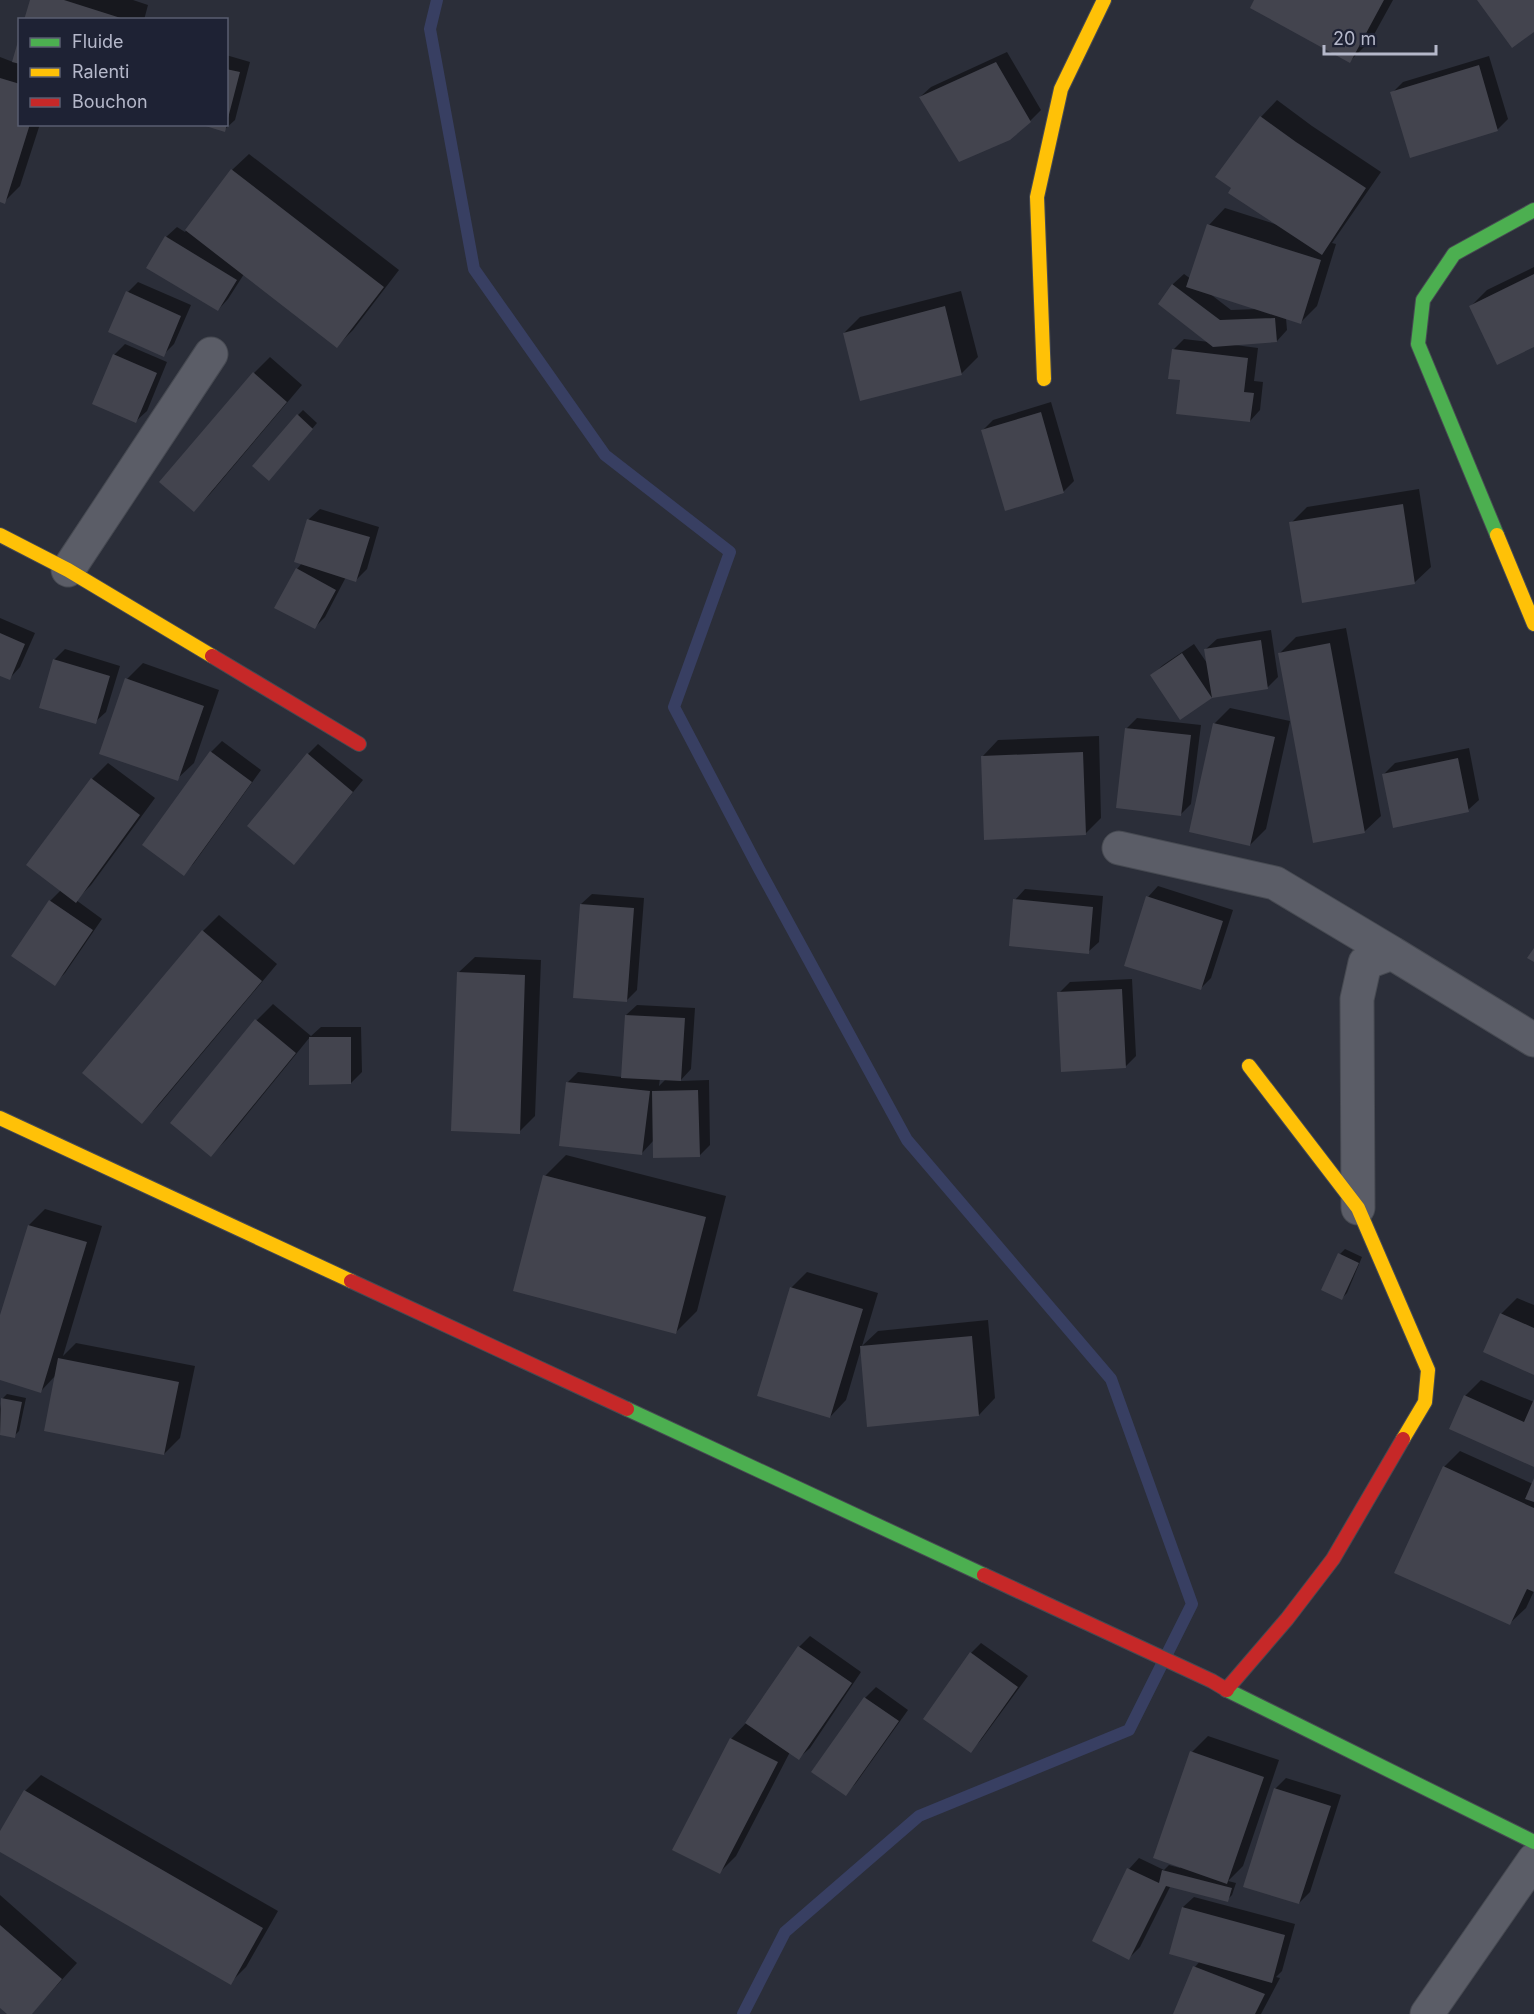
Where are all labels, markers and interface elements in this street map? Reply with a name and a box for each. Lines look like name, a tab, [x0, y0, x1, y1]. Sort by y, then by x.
legend	[18, 18, 228, 126]
scale bar	[1324, 18, 1436, 56]
text: 20 m	[1333, 28, 1376, 49]
text: Fluide	[72, 31, 124, 52]
text: Ralenti	[72, 61, 129, 82]
text: Bouchon	[72, 91, 148, 112]

